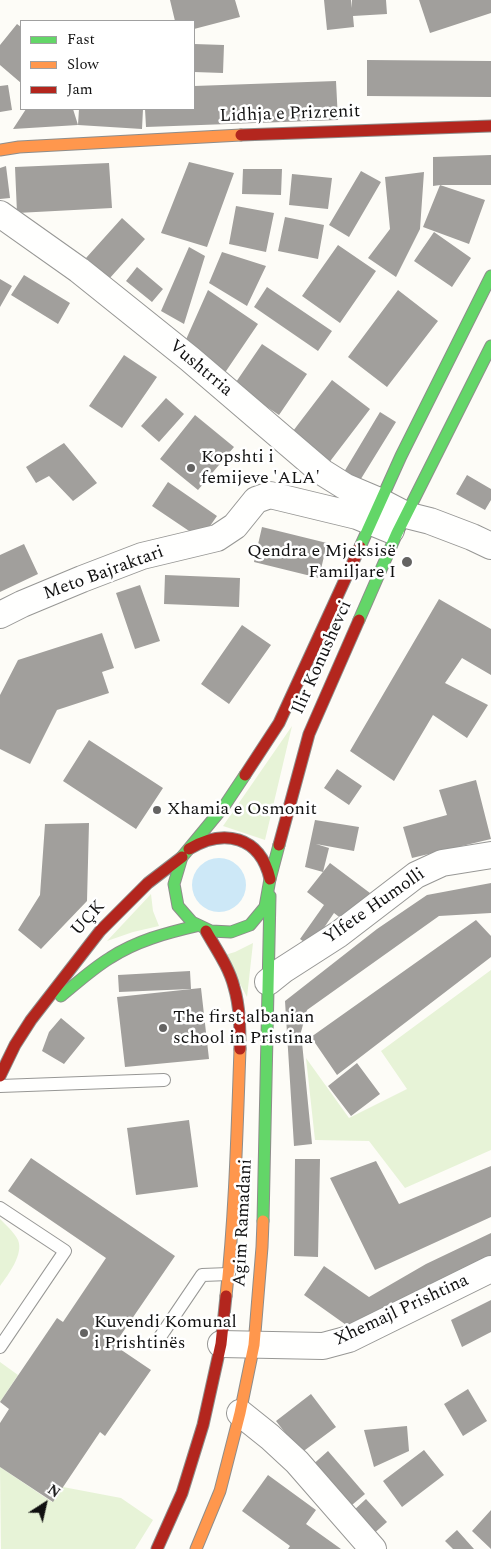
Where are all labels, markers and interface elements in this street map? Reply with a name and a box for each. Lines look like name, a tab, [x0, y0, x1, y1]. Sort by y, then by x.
legend	[20, 20, 195, 110]
text: Fast	[67, 28, 95, 51]
text: Slow	[67, 53, 99, 76]
text: Jam	[67, 78, 93, 101]
street label: Lidhja e Prizrenit	[219, 102, 361, 128]
street label: Vushtrria	[164, 336, 236, 402]
place label: Kopshti i femijeve 'ALA'	[201, 447, 320, 489]
marker: Kopshti i femijeve 'ALA'	[185, 462, 197, 474]
place label: Qendra e Mjeksisë Familjare I	[247, 541, 396, 584]
street label: Meto Bajraktari	[41, 542, 167, 606]
marker: Qendra e Mjeksisë Familjare I	[400, 555, 414, 569]
street label: Ilir Konushevci	[288, 598, 358, 718]
place label: Xhamia e Osmonit	[167, 799, 317, 821]
marker: Xhamia e Osmonit	[151, 804, 163, 816]
street label: Ylfete Humolli	[320, 864, 430, 950]
street label: UÇK	[67, 897, 111, 941]
place label: The first albanian school in Pristina	[173, 1007, 314, 1050]
marker: The first albanian school in Pristina	[157, 1022, 169, 1034]
street label: Agim Ramadani	[230, 1158, 258, 1288]
street label: Xhemajl Prishtina	[331, 1270, 473, 1352]
place label: Kuvendi Komunal i Prishtinës	[94, 1312, 237, 1355]
marker: Kuvendi Komunal i Prishtinës	[78, 1327, 90, 1339]
north arrow	[20, 1479, 70, 1529]
text: N	[43, 1479, 65, 1503]

